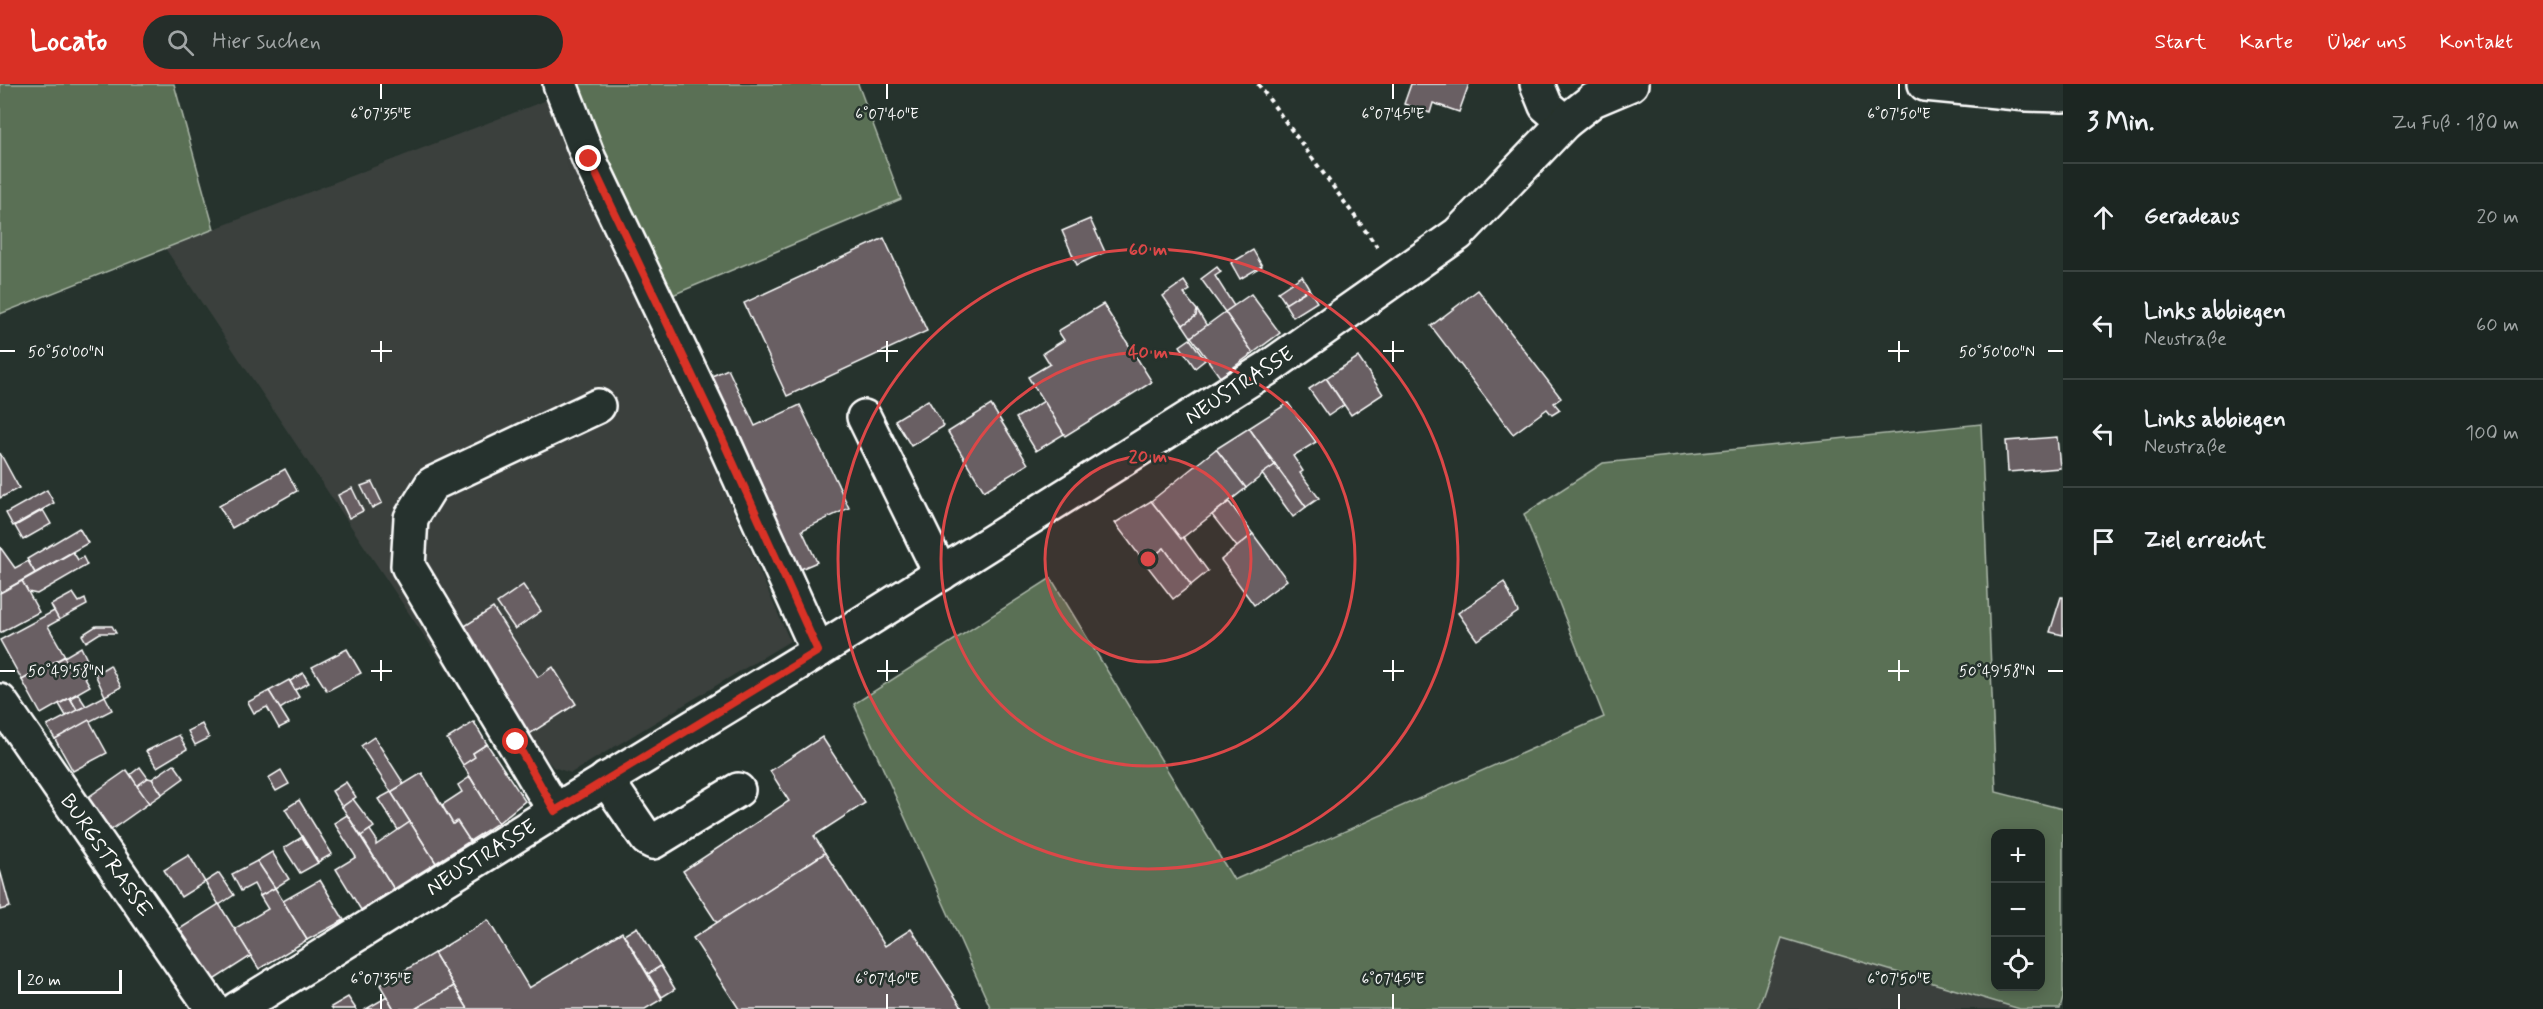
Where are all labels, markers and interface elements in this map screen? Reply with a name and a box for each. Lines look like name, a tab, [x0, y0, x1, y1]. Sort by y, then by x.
search box	[143, 15, 563, 69]
text: Locato	[30, 24, 107, 61]
icon: search	[164, 26, 197, 59]
text: Hier suchen	[212, 28, 321, 56]
text: Start	[2155, 28, 2207, 56]
text: Karte	[2240, 28, 2293, 56]
text: Über uns	[2326, 28, 2406, 56]
text: Kontakt	[2439, 28, 2513, 56]
text: 6°07'35"E	[351, 105, 412, 125]
text: 6°07'40"E	[855, 105, 919, 125]
text: 6°07'45"E	[1362, 105, 1425, 125]
text: 6°07'50"E	[1867, 105, 1931, 125]
text: 3 Min.	[2087, 106, 2155, 140]
text: Zu Fuß · 180 m	[2392, 110, 2519, 137]
route end	[575, 145, 601, 171]
icon: ahead	[2087, 201, 2120, 234]
text: Geradeaus	[2144, 203, 2239, 231]
text: 20 m	[2476, 204, 2519, 231]
text: 60 m	[1129, 238, 1167, 262]
text: Links abbiegen	[2144, 298, 2286, 326]
icon: left	[2087, 309, 2120, 342]
text: 60 m	[2476, 312, 2519, 339]
text: Neustraße	[2144, 326, 2227, 353]
street label: NEUSTRASSE	[1180, 340, 1300, 432]
text: 40 m	[1128, 341, 1168, 365]
text: 50°50'00"N	[28, 343, 104, 363]
text: 50°50'00"N	[1959, 343, 2035, 363]
text: Links abbiegen	[2144, 406, 2286, 434]
icon: left	[2087, 417, 2120, 450]
text: 100 m	[2465, 420, 2519, 447]
text: Neustraße	[2144, 434, 2227, 461]
text: 20 m	[1129, 445, 1167, 469]
icon: arrive	[2087, 525, 2120, 558]
text: Ziel erreicht	[2144, 527, 2266, 555]
centre of rings	[1138, 549, 1158, 569]
text: 50°49'58"N	[28, 662, 104, 682]
text: 50°49'58"N	[1959, 662, 2035, 682]
route start	[502, 728, 528, 754]
street label: BURGSTRASSE	[53, 789, 159, 923]
street label: NEUSTRASSE	[421, 813, 542, 903]
map controls	[1991, 829, 2045, 991]
button: +	[1991, 829, 2045, 883]
button: −	[1991, 883, 2045, 937]
button: locate	[1991, 937, 2045, 991]
scale bar	[18, 967, 122, 994]
text: 20 m	[27, 970, 61, 991]
text: 6°07'35"E	[351, 970, 412, 990]
text: 6°07'40"E	[855, 970, 919, 990]
text: 6°07'45"E	[1362, 970, 1425, 990]
text: 6°07'50"E	[1867, 970, 1931, 990]

